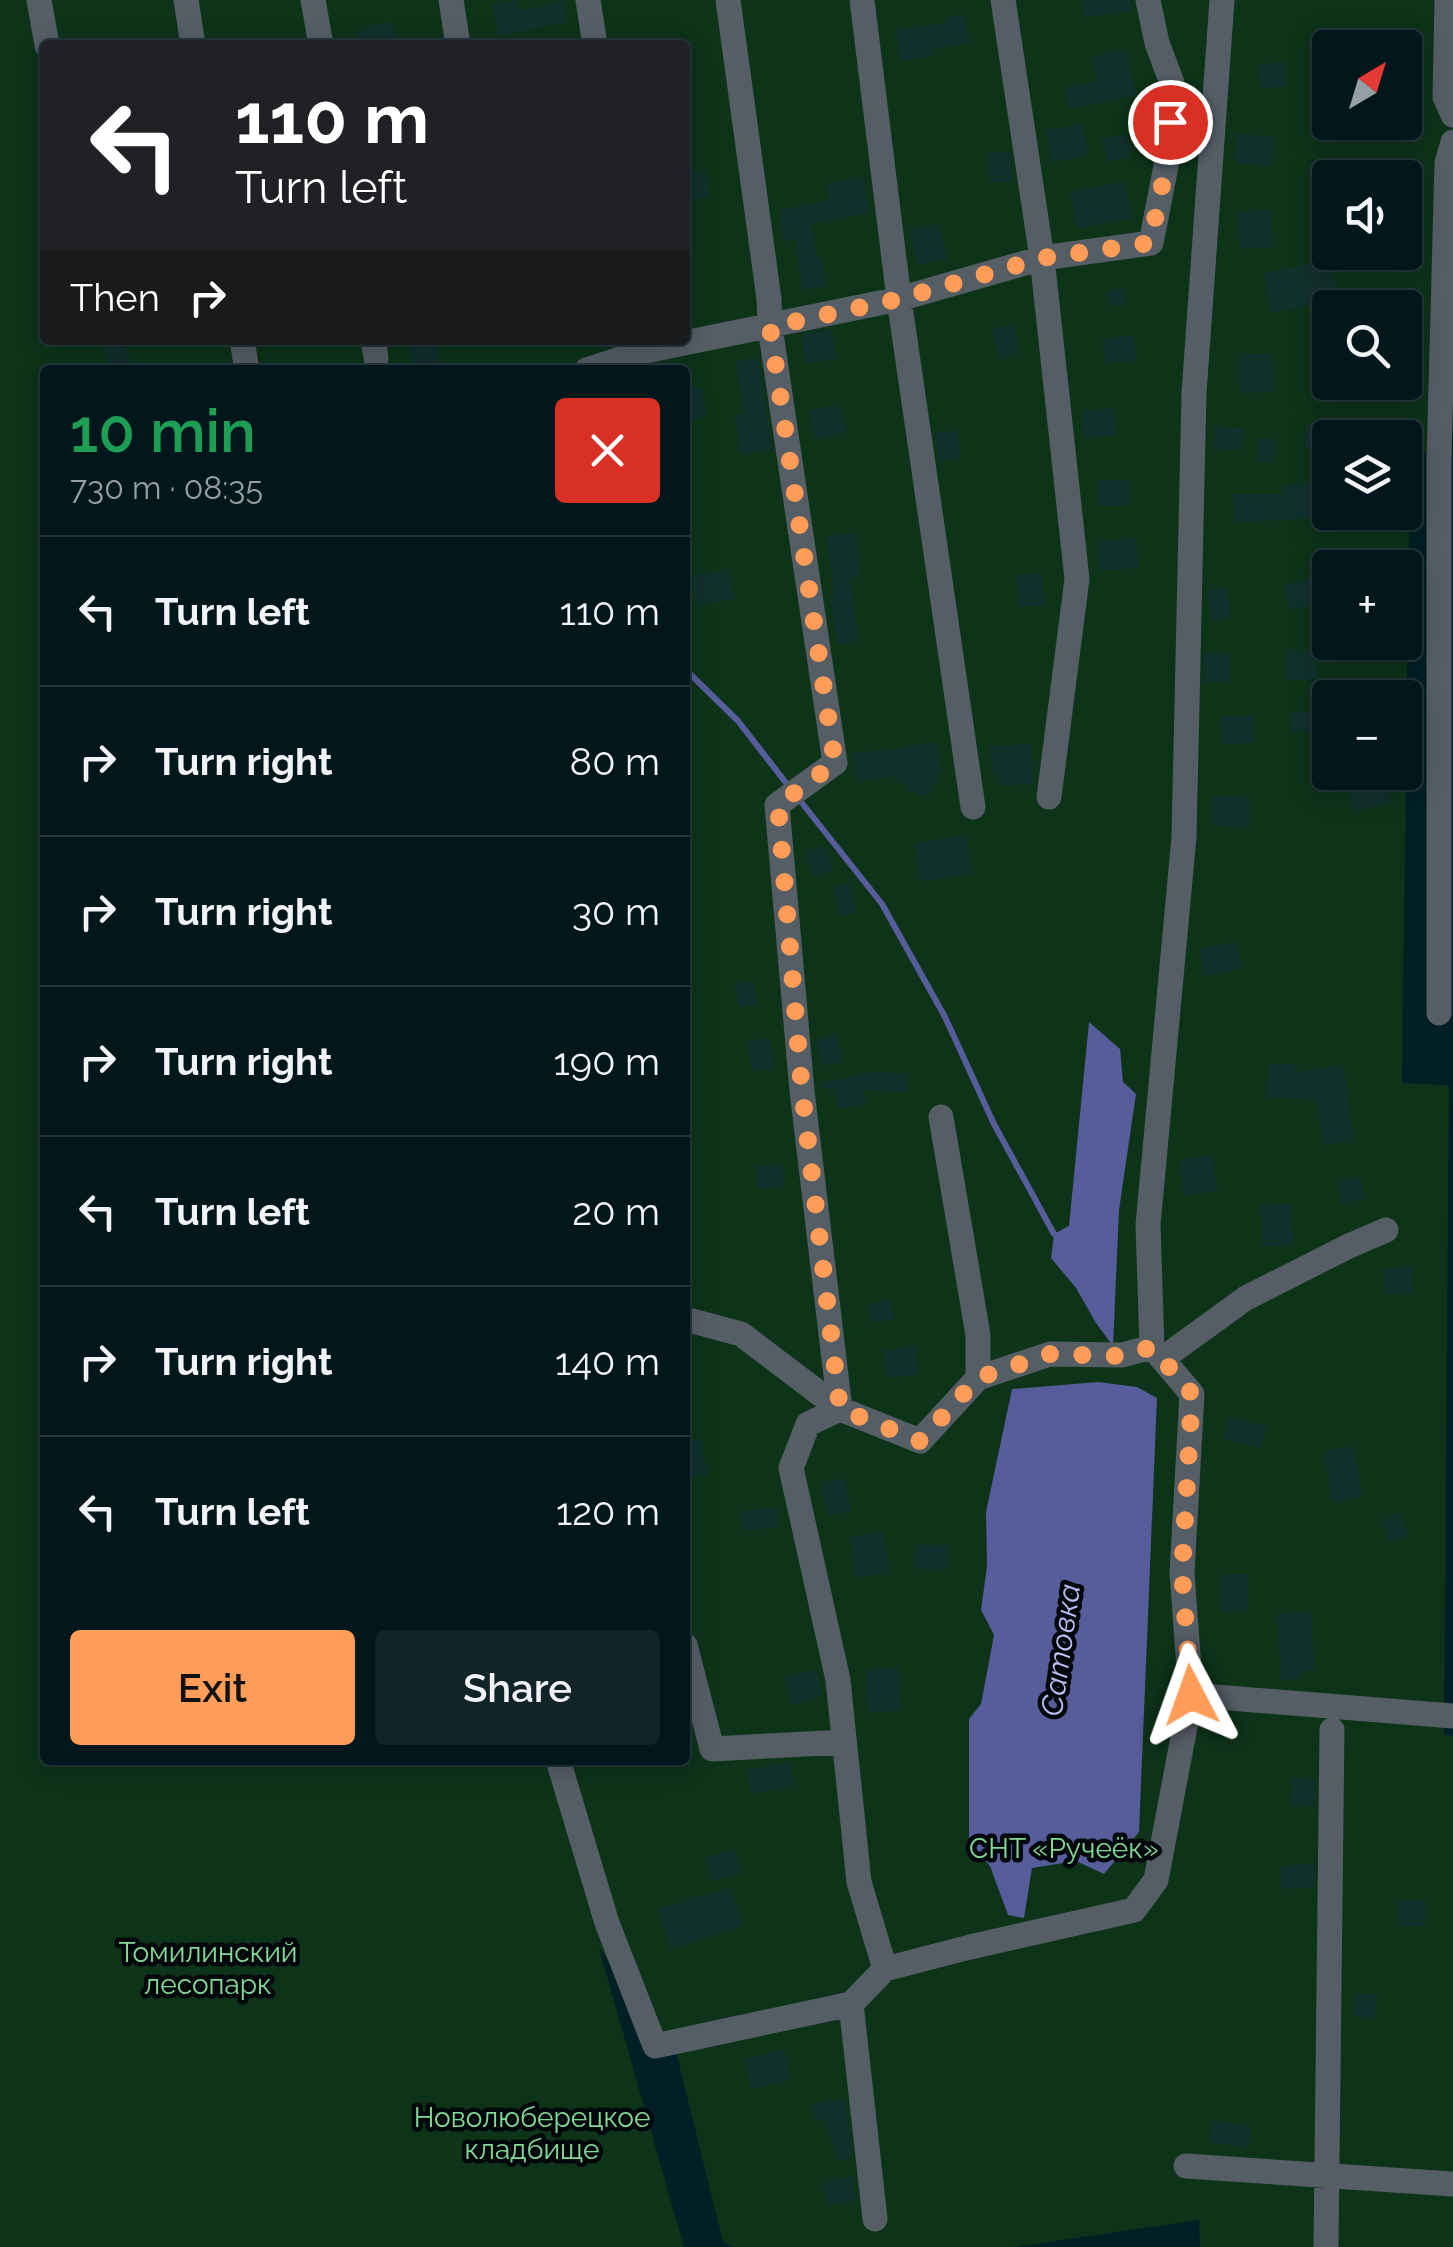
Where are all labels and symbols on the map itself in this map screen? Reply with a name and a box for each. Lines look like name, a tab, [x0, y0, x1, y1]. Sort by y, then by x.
north arrow	[1312, 30, 1422, 140]
pin	[1128, 80, 1213, 165]
water label: Сатовка	[1034, 1581, 1087, 1718]
position arrow	[1139, 1643, 1243, 1747]
park label: СНТ «Ручеёк»	[969, 1832, 1159, 1865]
park label: Томилинский лесопарк	[119, 1936, 297, 2001]
park label: Новолюберецкое кладбище	[414, 2101, 650, 2166]

